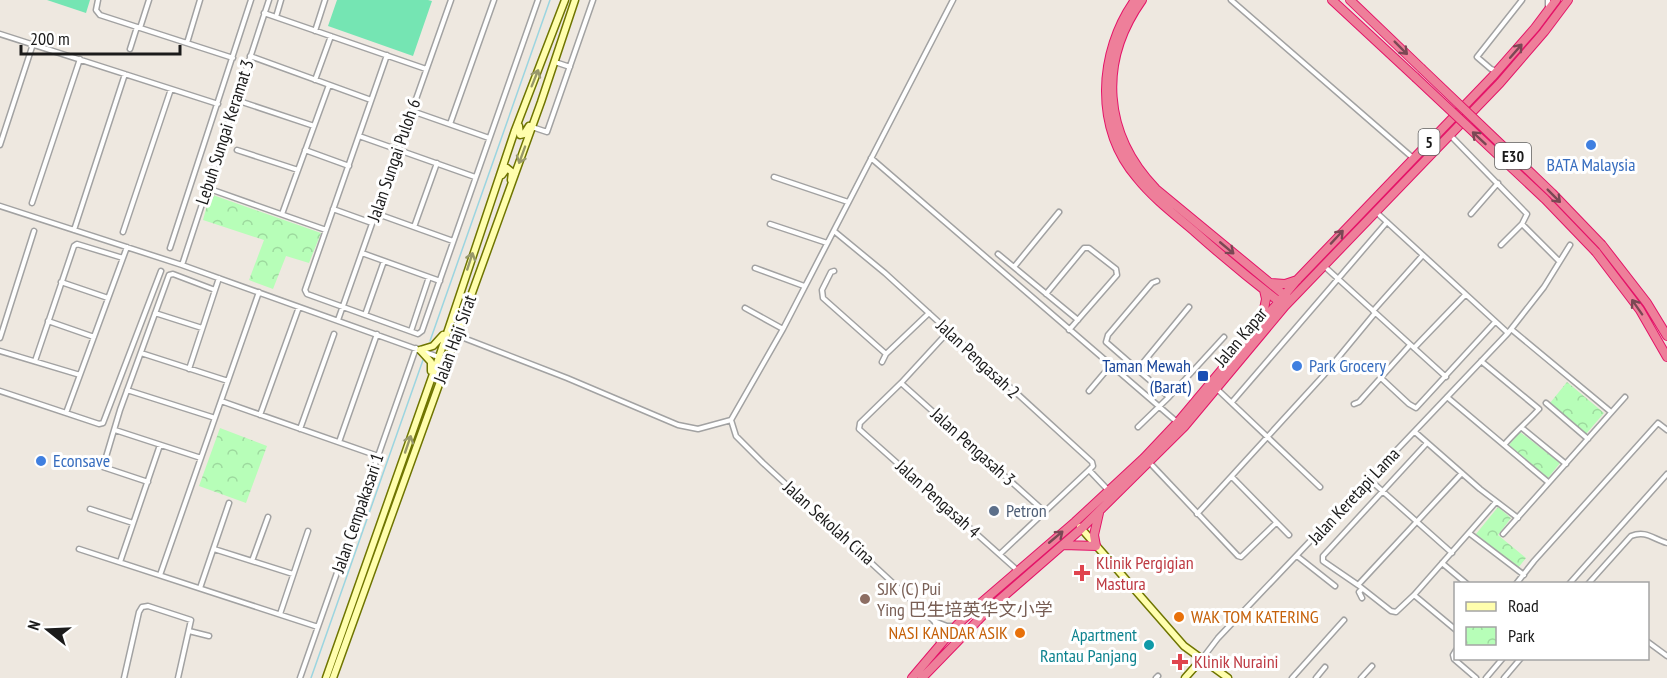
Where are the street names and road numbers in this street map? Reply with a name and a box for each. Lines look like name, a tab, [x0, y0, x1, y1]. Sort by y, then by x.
street label: Lebuh Sungai Keramat 3	[190, 56, 259, 207]
street label: Jalan Sungai Puloh 6	[361, 96, 425, 225]
road number: 5	[1418, 129, 1440, 155]
road number: E30	[1495, 143, 1531, 169]
street label: Jalan Haji Sirat	[428, 292, 481, 387]
street label: Jalan Kapar	[1209, 302, 1272, 372]
street label: Jalan Pengasah 2	[931, 314, 1025, 403]
street label: Jalan Pengasah 3	[926, 402, 1020, 491]
street label: Jalan Keretapi Lama	[1302, 443, 1404, 549]
street label: Jalan Cempakasari 1	[326, 450, 389, 577]
street label: Jalan Pengasah 4	[891, 454, 985, 543]
street label: Jalan Sekolah Cina	[778, 475, 880, 570]

